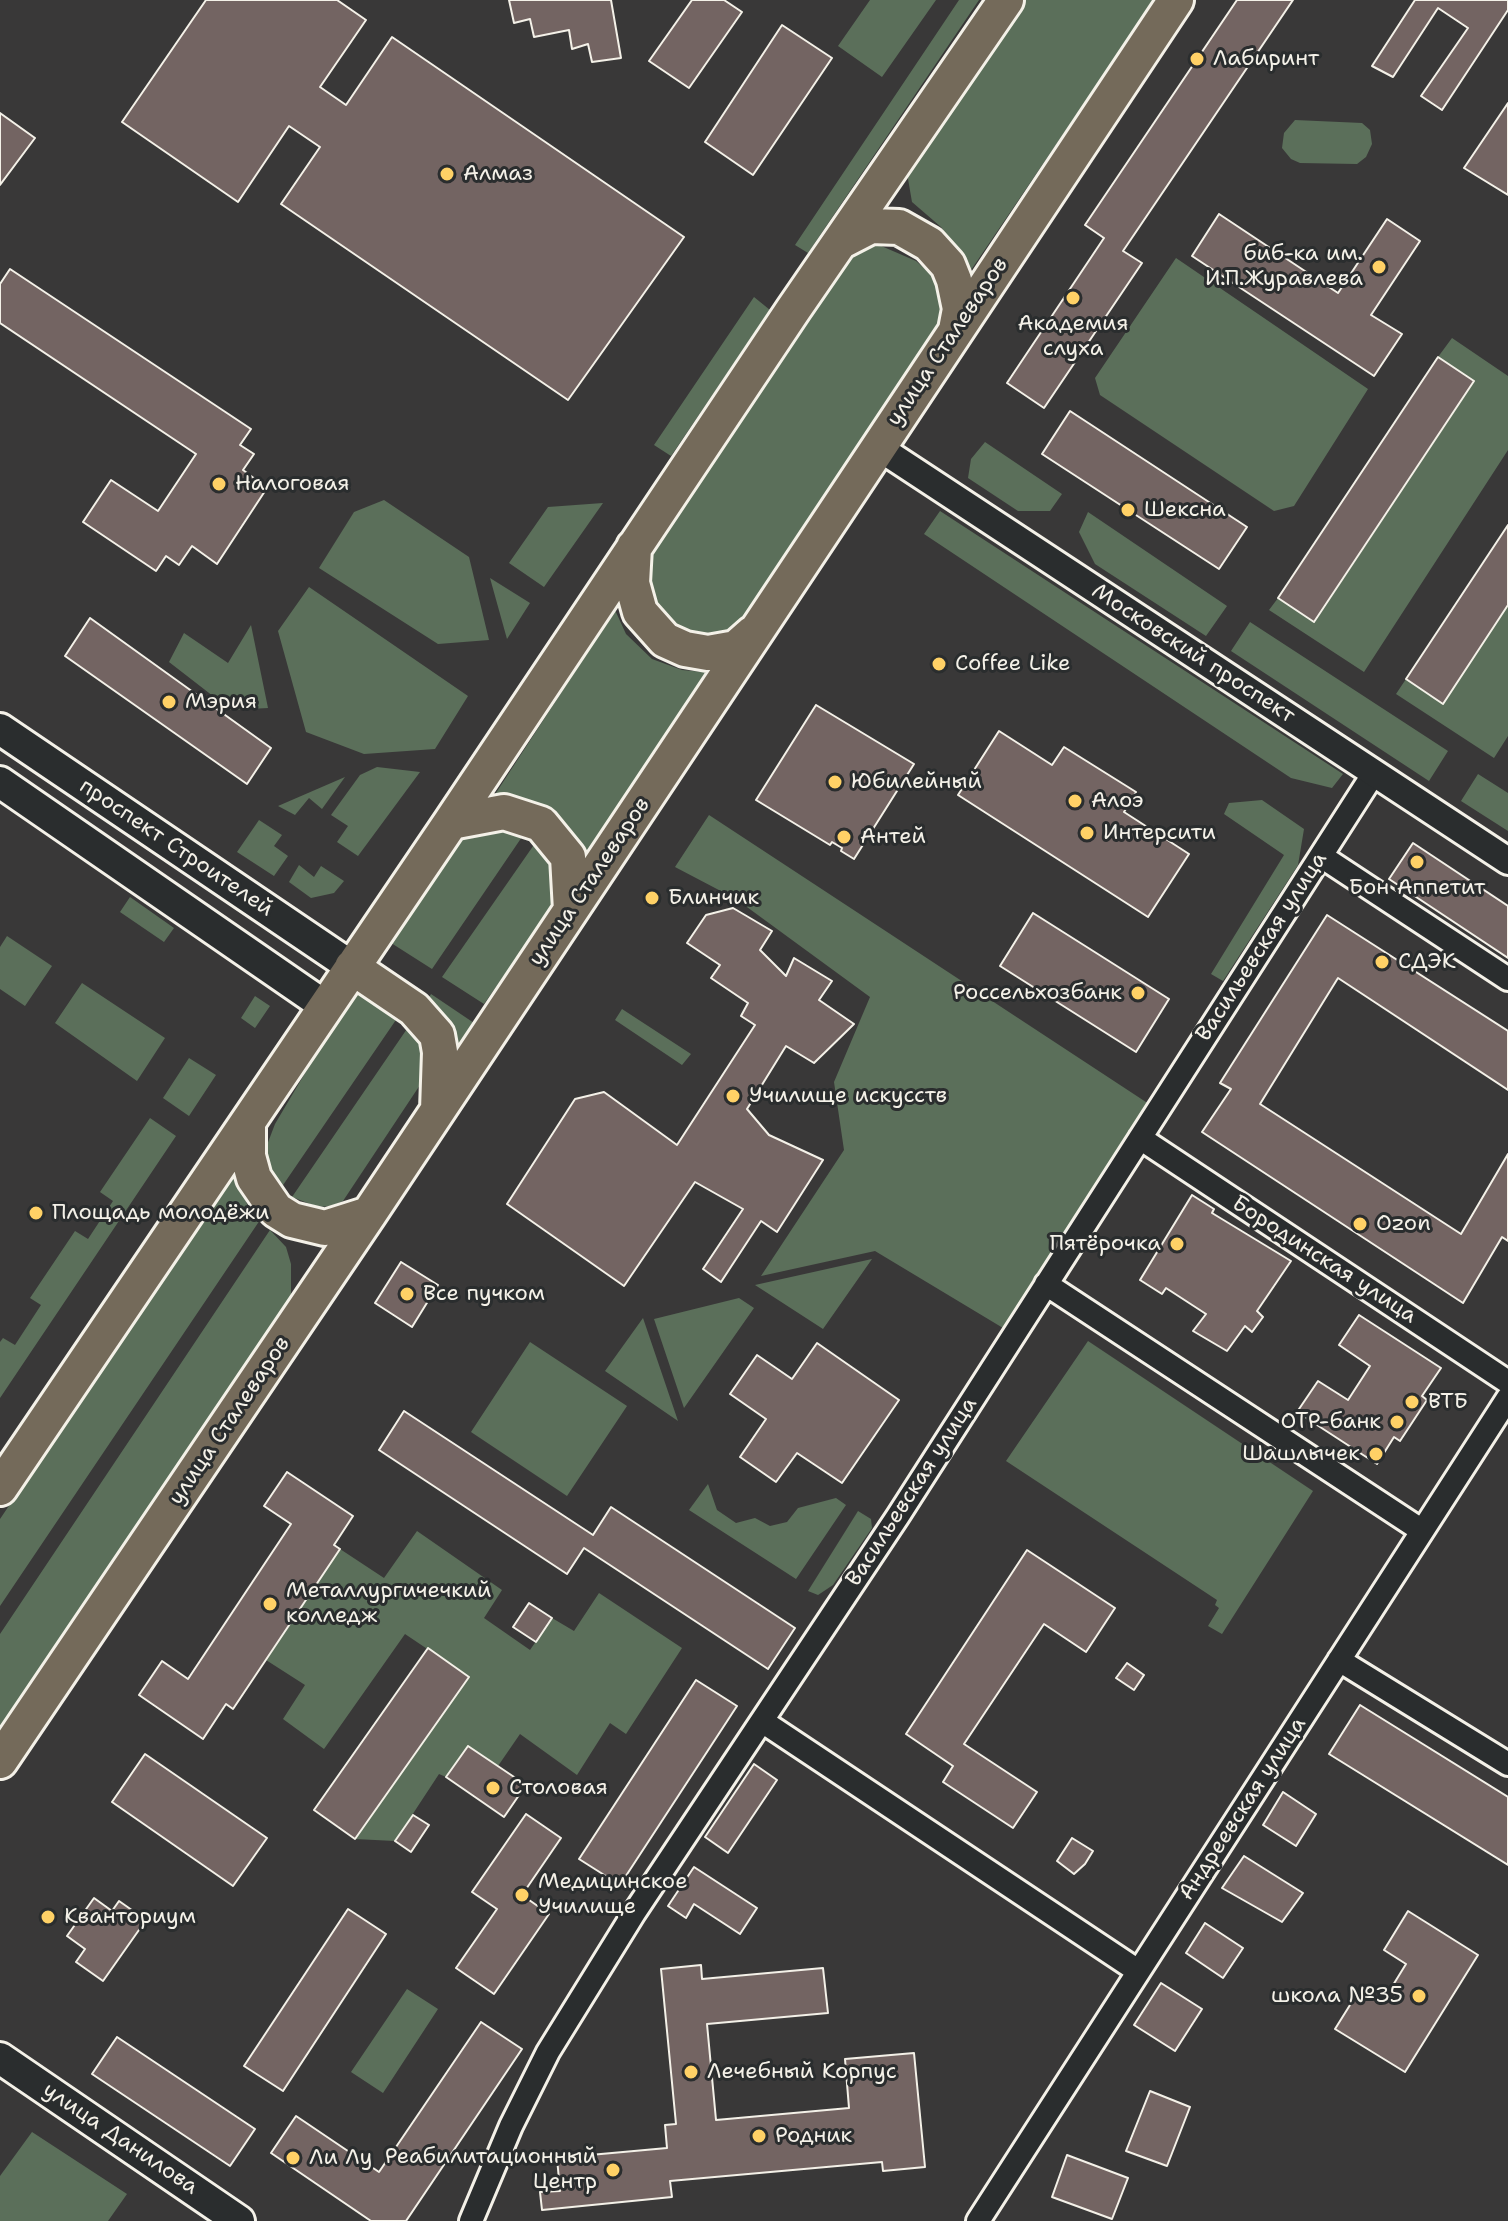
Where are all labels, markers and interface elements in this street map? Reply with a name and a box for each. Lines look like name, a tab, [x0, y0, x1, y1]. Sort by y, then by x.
place label: Лабиринт	[1213, 46, 1319, 72]
marker: Лабиринт	[1188, 50, 1206, 68]
place label: Алмаз	[463, 161, 533, 187]
marker: Алмаз	[438, 165, 456, 183]
place label: биб-ка им. И.П.Журавлева	[1205, 241, 1363, 292]
street label: улица Сталеваров	[882, 253, 1014, 431]
marker: биб-ка им. И.П.Журавлева	[1370, 258, 1388, 276]
marker: Академия слуха	[1064, 289, 1082, 307]
place label: Академия слуха	[1017, 311, 1129, 362]
place label: Налоговая	[235, 471, 350, 497]
marker: Налоговая	[210, 475, 228, 493]
place label: Шексна	[1144, 497, 1226, 523]
marker: Шексна	[1119, 501, 1137, 519]
street label: Московский проспект	[1087, 578, 1299, 730]
place label: Coffee Like	[955, 651, 1071, 677]
marker: Coffee Like	[930, 655, 948, 673]
place label: Мэрия	[185, 689, 257, 715]
marker: Мэрия	[160, 693, 178, 711]
place label: Юбилейный	[851, 769, 982, 795]
street label: проспект Строителей	[74, 773, 278, 923]
marker: Юбилейный	[826, 773, 844, 791]
place label: Алоэ	[1091, 788, 1144, 814]
marker: Алоэ	[1066, 792, 1084, 810]
street label: улица Сталеваров	[524, 793, 656, 971]
place label: Интерсити	[1103, 820, 1216, 846]
place label: Антей	[860, 824, 926, 850]
marker: Интерсити	[1078, 824, 1096, 842]
marker: Антей	[835, 828, 853, 846]
street label: Васильевская улица	[1191, 847, 1333, 1047]
marker: Бон Аппетит	[1408, 853, 1426, 871]
place label: Бон Аппетит	[1349, 875, 1485, 901]
place label: Блинчик	[668, 885, 759, 911]
marker: Блинчик	[643, 889, 661, 907]
place label: СДЭК	[1398, 949, 1456, 975]
marker: СДЭК	[1373, 953, 1391, 971]
place label: Россельхозбанк	[953, 980, 1122, 1006]
marker: Россельхозбанк	[1129, 984, 1147, 1002]
place label: Училище искусств	[749, 1083, 947, 1109]
marker: Училище искусств	[724, 1087, 742, 1105]
street label: Бородинская улица	[1227, 1190, 1421, 1330]
place label: Площадь молодёжи	[52, 1200, 269, 1226]
marker: Площадь молодёжи	[27, 1204, 45, 1222]
place label: Ozon	[1376, 1211, 1431, 1237]
marker: Ozon	[1351, 1215, 1369, 1233]
place label: Пятёрочка	[1050, 1231, 1161, 1257]
marker: Пятёрочка	[1168, 1235, 1186, 1253]
place label: Все пучком	[423, 1281, 545, 1307]
marker: Все пучком	[398, 1285, 416, 1303]
street label: улица Сталеваров	[164, 1332, 296, 1510]
place label: ВТБ	[1428, 1389, 1468, 1415]
street label: Васильевская улица	[841, 1392, 983, 1592]
marker: ВТБ	[1403, 1393, 1421, 1411]
place label: OTP-банк	[1280, 1409, 1381, 1435]
marker: OTP-банк	[1388, 1413, 1406, 1431]
place label: Шашлычек	[1242, 1441, 1360, 1467]
marker: Шашлычек	[1367, 1445, 1385, 1463]
place label: Металлургичечкий колледж	[286, 1578, 491, 1630]
marker: Металлургичечкий колледж	[261, 1595, 279, 1613]
street label: Андреевская улица	[1174, 1712, 1312, 1906]
place label: Столовая	[509, 1775, 608, 1801]
marker: Столовая	[484, 1779, 502, 1797]
place label: Медицинское Училище	[538, 1869, 688, 1920]
marker: Медицинское Училище	[513, 1886, 531, 1904]
place label: Кванториум	[64, 1904, 196, 1930]
marker: Кванториум	[39, 1908, 57, 1926]
place label: школа №35	[1271, 1983, 1403, 2009]
marker: школа №35	[1410, 1987, 1428, 2005]
place label: Лечебный Корпус	[707, 2059, 897, 2085]
marker: Лечебный Корпус	[682, 2063, 700, 2081]
street label: улица Данилова	[37, 2077, 203, 2201]
place label: Родник	[775, 2123, 852, 2149]
marker: Родник	[750, 2127, 768, 2145]
place label: Реабилитационный Центр	[385, 2144, 597, 2196]
place label: Ли Лу	[309, 2145, 372, 2171]
marker: Ли Лу	[284, 2149, 302, 2167]
marker: Реабилитационный Центр	[604, 2161, 622, 2179]

